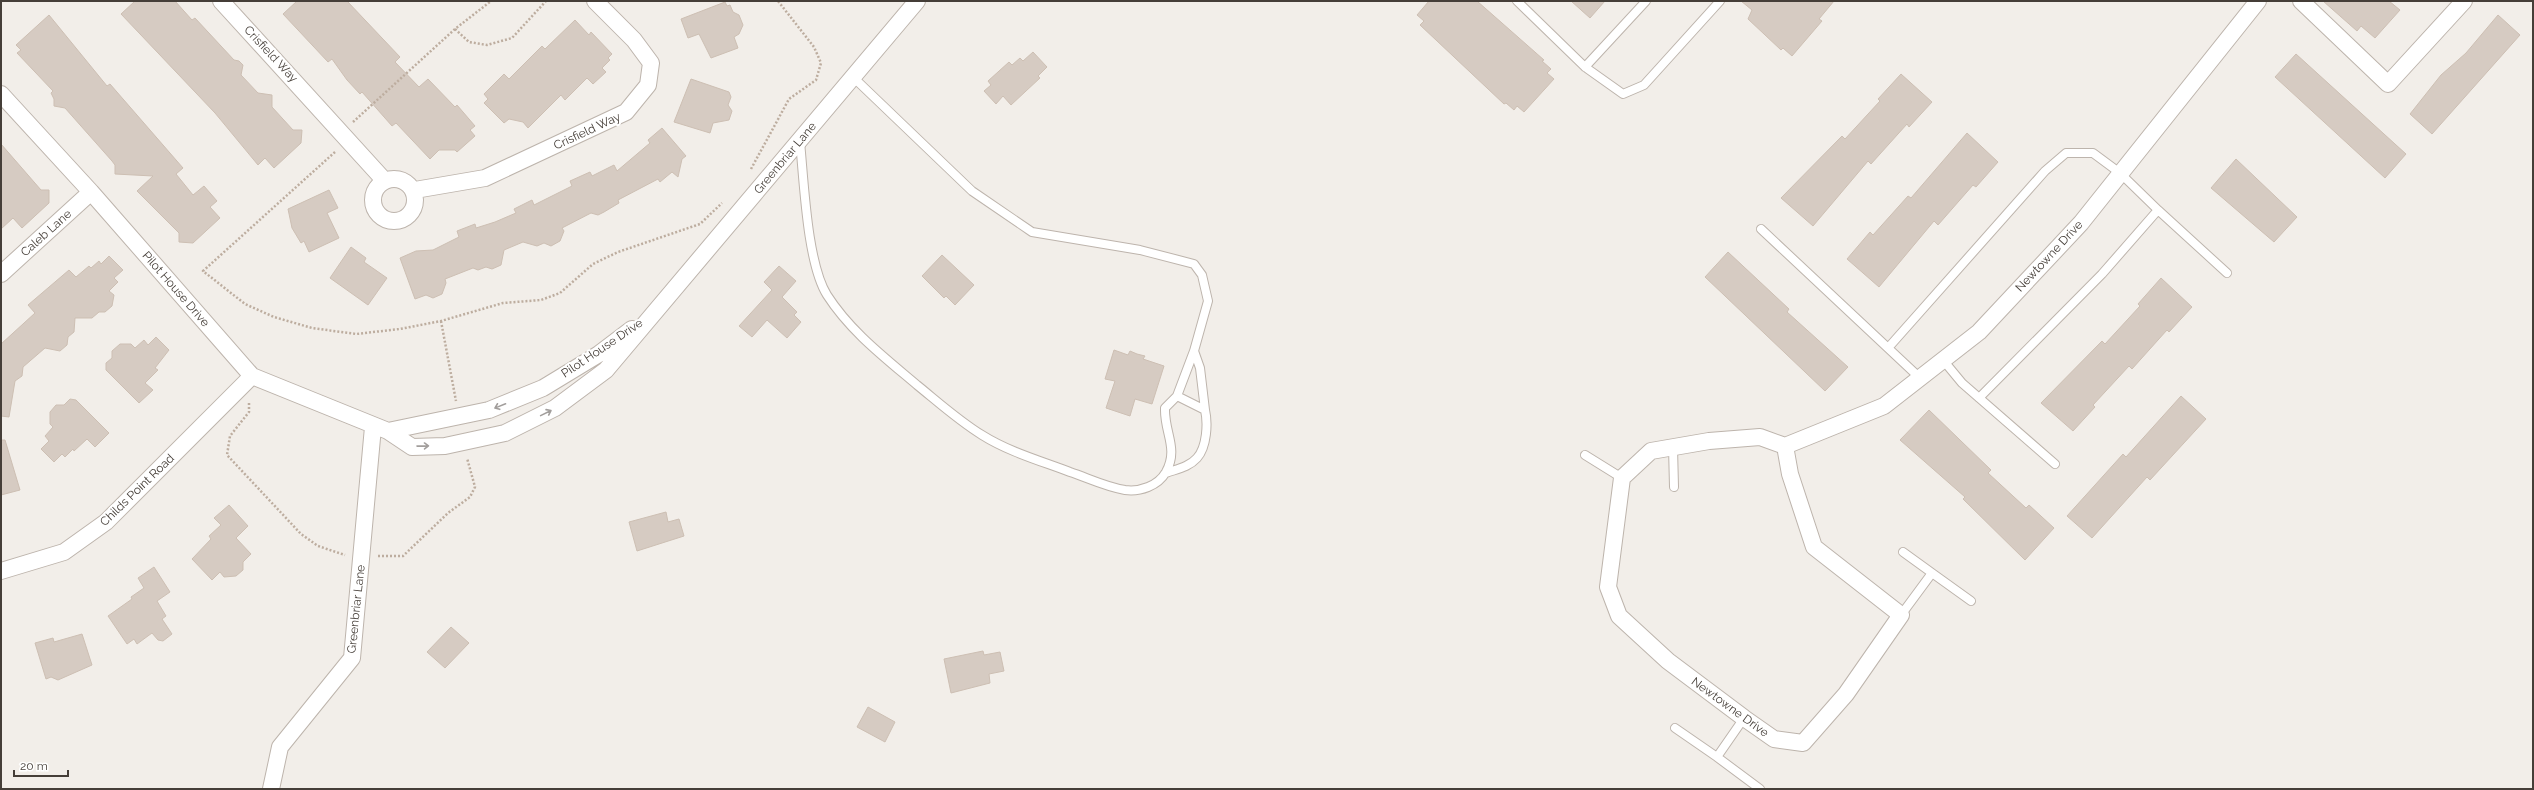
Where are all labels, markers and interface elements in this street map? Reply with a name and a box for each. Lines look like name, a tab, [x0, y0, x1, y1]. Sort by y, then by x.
street label: Crisfield Way	[241, 23, 301, 85]
street label: Crisfield Way	[551, 109, 623, 153]
street label: Greenbriar Lane	[751, 119, 819, 197]
street label: Caleb Lane	[18, 207, 74, 259]
street label: Newtowne Drive	[2012, 218, 2086, 294]
street label: Pilot House Drive	[140, 249, 212, 329]
street label: Pilot House Drive	[559, 316, 645, 380]
one-way arrow	[495, 402, 507, 410]
one-way arrow	[540, 409, 552, 416]
one-way arrow	[416, 443, 429, 450]
street label: Childs Point Road	[97, 451, 177, 529]
street label: Greenbriar Lane	[344, 564, 368, 654]
street label: Newtowne Drive	[1689, 674, 1771, 740]
scale bar	[14, 752, 68, 778]
text: 20 m	[20, 759, 48, 773]

